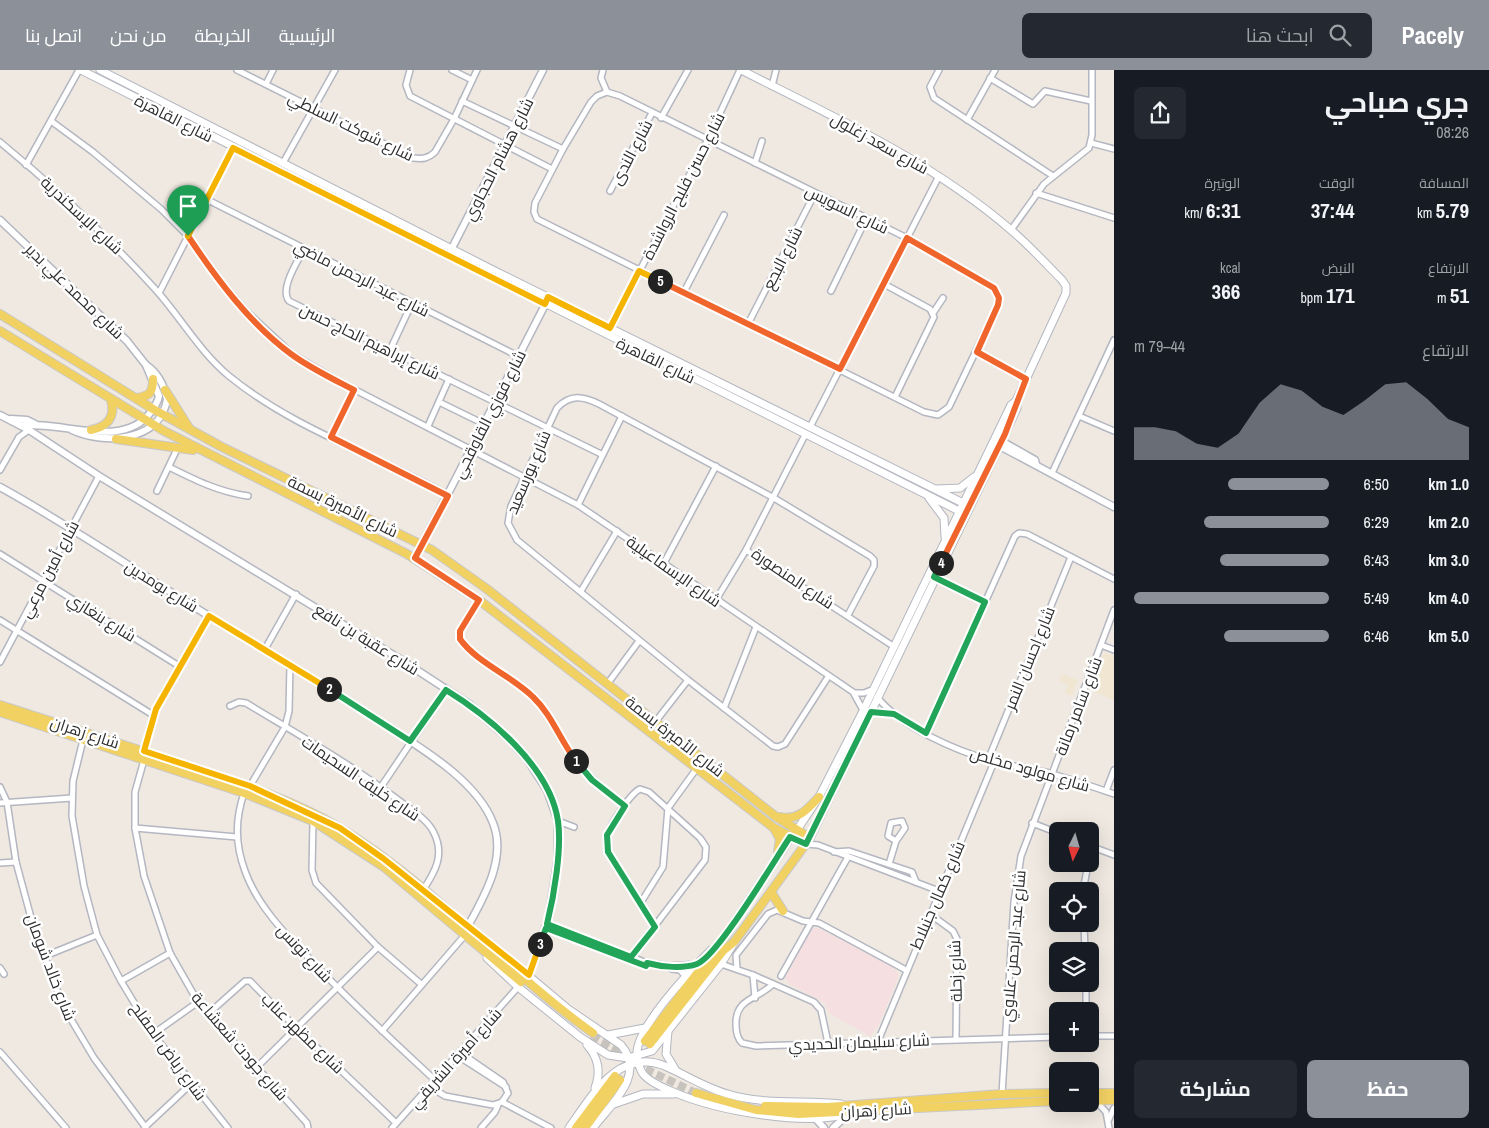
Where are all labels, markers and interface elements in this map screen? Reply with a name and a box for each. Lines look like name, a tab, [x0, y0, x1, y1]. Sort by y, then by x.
search box	[1022, 13, 1372, 58]
text: Pacely	[1402, 19, 1464, 51]
icon: search	[1326, 21, 1354, 49]
text: ابحث هنا	[1246, 22, 1314, 48]
text: اتصل بنا	[25, 23, 82, 48]
text: من نحن	[110, 23, 167, 48]
text: الخريطة	[195, 23, 251, 48]
text: الرئيسية	[279, 23, 335, 48]
text: جري صباحي	[1325, 83, 1469, 121]
street label: شارع شوكت السلطي	[283, 86, 418, 169]
button: share	[1134, 87, 1186, 139]
street label: شارع القاهرة	[131, 89, 217, 148]
street label: شارع هشام الحجاوي	[457, 94, 541, 226]
street label: شارع سعد زغلول	[827, 107, 933, 180]
street label: شارع حسن فليح الرواشدة	[636, 109, 731, 264]
street label: شارع الندى	[605, 116, 658, 189]
text: 08:26	[1436, 121, 1469, 143]
street label: شارع الإسكندرية	[35, 171, 128, 260]
text: الوتيرة	[1204, 174, 1240, 192]
text: الوقت	[1319, 174, 1355, 192]
text: المسافة	[1419, 174, 1469, 192]
street label: شارع السويس	[801, 179, 893, 240]
pin	[167, 185, 209, 236]
icon: arrive	[174, 192, 202, 220]
text: 6:31	[1206, 196, 1240, 225]
text: 37:44	[1311, 196, 1355, 225]
text: 5.79	[1435, 196, 1469, 225]
text: /km	[1184, 204, 1206, 222]
text: km	[1417, 204, 1435, 222]
street label: شارع البجع	[757, 223, 808, 294]
street label: شارع عبد الرحمن ماضي	[290, 234, 434, 324]
street label: شارع محمد علي بدير	[18, 237, 129, 346]
text: kcal	[1220, 259, 1240, 277]
text: النبض	[1322, 259, 1355, 277]
text: الارتفاع	[1428, 259, 1469, 277]
pin: 5	[648, 268, 672, 294]
text: 5	[657, 272, 664, 290]
text: 366	[1212, 277, 1240, 306]
text: 171	[1326, 281, 1355, 310]
text: 51	[1450, 281, 1469, 310]
text: bpm	[1300, 289, 1326, 307]
text: m	[1437, 289, 1450, 307]
street label: شارع إبراهيم الحاج حسن	[296, 297, 444, 385]
street label: شارع القاهرة	[612, 331, 699, 389]
text: 44–79 m	[1134, 335, 1185, 357]
text: الارتفاع	[1422, 339, 1469, 361]
street label: شارع فوزي القاوقجي	[447, 346, 534, 483]
street label: شارع بورسعيد	[500, 427, 556, 518]
street label: شارع الأميرة بسمة	[284, 470, 402, 543]
text: 6:50	[1363, 473, 1389, 495]
text: 1.0 km	[1428, 473, 1469, 495]
text: 6:29	[1363, 511, 1389, 533]
text: 2.0 km	[1428, 511, 1469, 533]
street label: شارع أمين مرعي	[14, 516, 87, 623]
street label: شارع الإسماعيلية	[622, 530, 726, 613]
street label: شارع المنصورة	[747, 542, 839, 615]
text: 6:43	[1363, 549, 1389, 571]
text: 3.0 km	[1428, 549, 1469, 571]
pin: 4	[928, 550, 954, 576]
text: 4	[938, 554, 945, 572]
street label: شارع بومدين	[121, 555, 203, 618]
street label: شارع بنغازي	[62, 587, 141, 649]
text: 5:49	[1363, 587, 1389, 609]
text: 4.0 km	[1428, 587, 1469, 609]
street label: شارع عقبة بن نافع	[310, 598, 424, 681]
street label: شارع إحسان النمر	[998, 603, 1061, 714]
text: 6:46	[1363, 625, 1389, 647]
text: 5.0 km	[1428, 625, 1469, 647]
street label: شارع سامر رمانة	[1049, 653, 1108, 759]
pin: 2	[316, 676, 342, 702]
text: 2	[326, 680, 333, 698]
street label: شارع الأميرة بسمة	[620, 690, 729, 782]
street label: شارع زهران	[47, 711, 122, 754]
street label: شارع خليف السحيمات	[297, 730, 425, 827]
street label: شارع مولود مخلص	[967, 741, 1092, 798]
pin: 1	[564, 748, 588, 774]
text: 1	[573, 752, 580, 770]
north arrow	[1049, 822, 1099, 872]
map controls	[1049, 822, 1099, 1112]
street label: شارع كمال جنبلاط	[904, 837, 971, 953]
street label: شارع عبد الرحمن علاوي	[995, 869, 1034, 1023]
button: locate	[1049, 882, 1099, 932]
street label: شارع خالد شومان	[20, 910, 82, 1024]
street label: شارع تونس	[272, 919, 338, 988]
pin: 3	[528, 932, 552, 956]
text: 3	[537, 935, 544, 953]
street label: شارع زحلة	[943, 940, 968, 1002]
button: layers	[1049, 942, 1099, 992]
street label: شارع جودت شعشاعة	[186, 987, 293, 1106]
street label: شارع مظهر عناب	[256, 988, 349, 1079]
street label: شارع رياض المفلح	[125, 997, 212, 1105]
button: +	[1049, 1002, 1099, 1052]
street label: شارع أميرة الشريقي	[404, 1003, 508, 1115]
street label: شارع سليمان الحديدي	[788, 1029, 930, 1058]
button: مشاركة	[1134, 1060, 1297, 1118]
button: حفظ	[1307, 1060, 1469, 1118]
button: −	[1049, 1062, 1099, 1112]
street label: شارع زهران	[840, 1097, 912, 1124]

